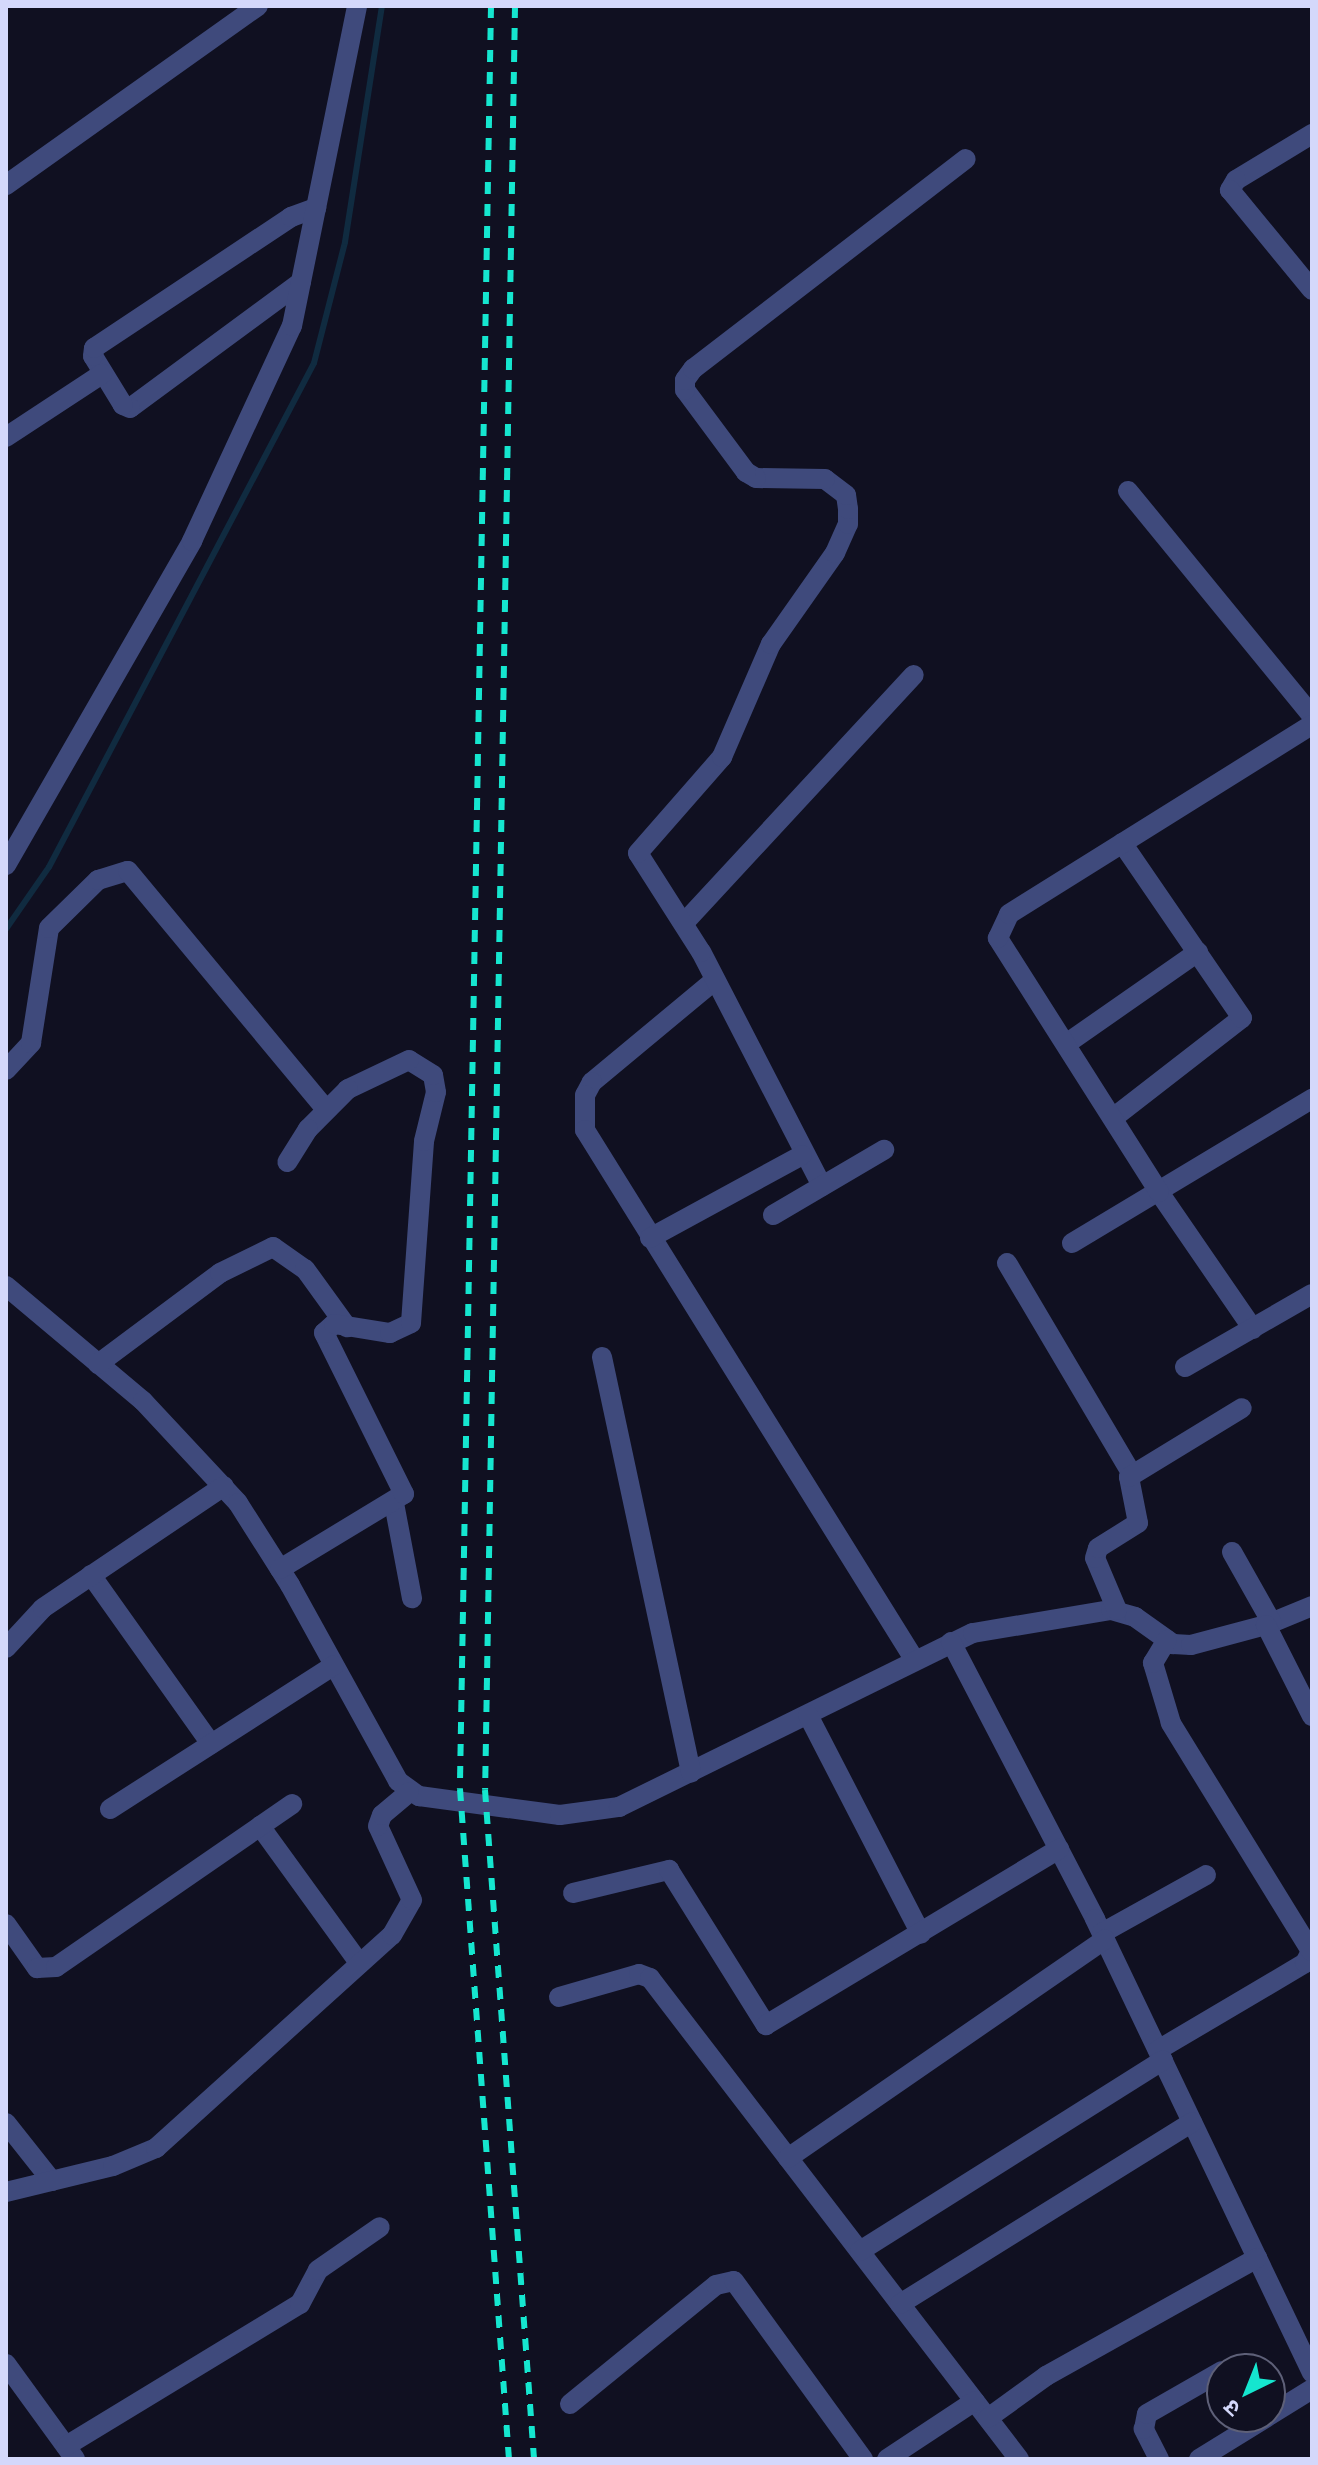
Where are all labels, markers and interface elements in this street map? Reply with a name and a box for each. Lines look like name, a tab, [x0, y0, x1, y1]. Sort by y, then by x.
north arrow	[1206, 2353, 1286, 2433]
text: उ	[1217, 2395, 1245, 2423]

